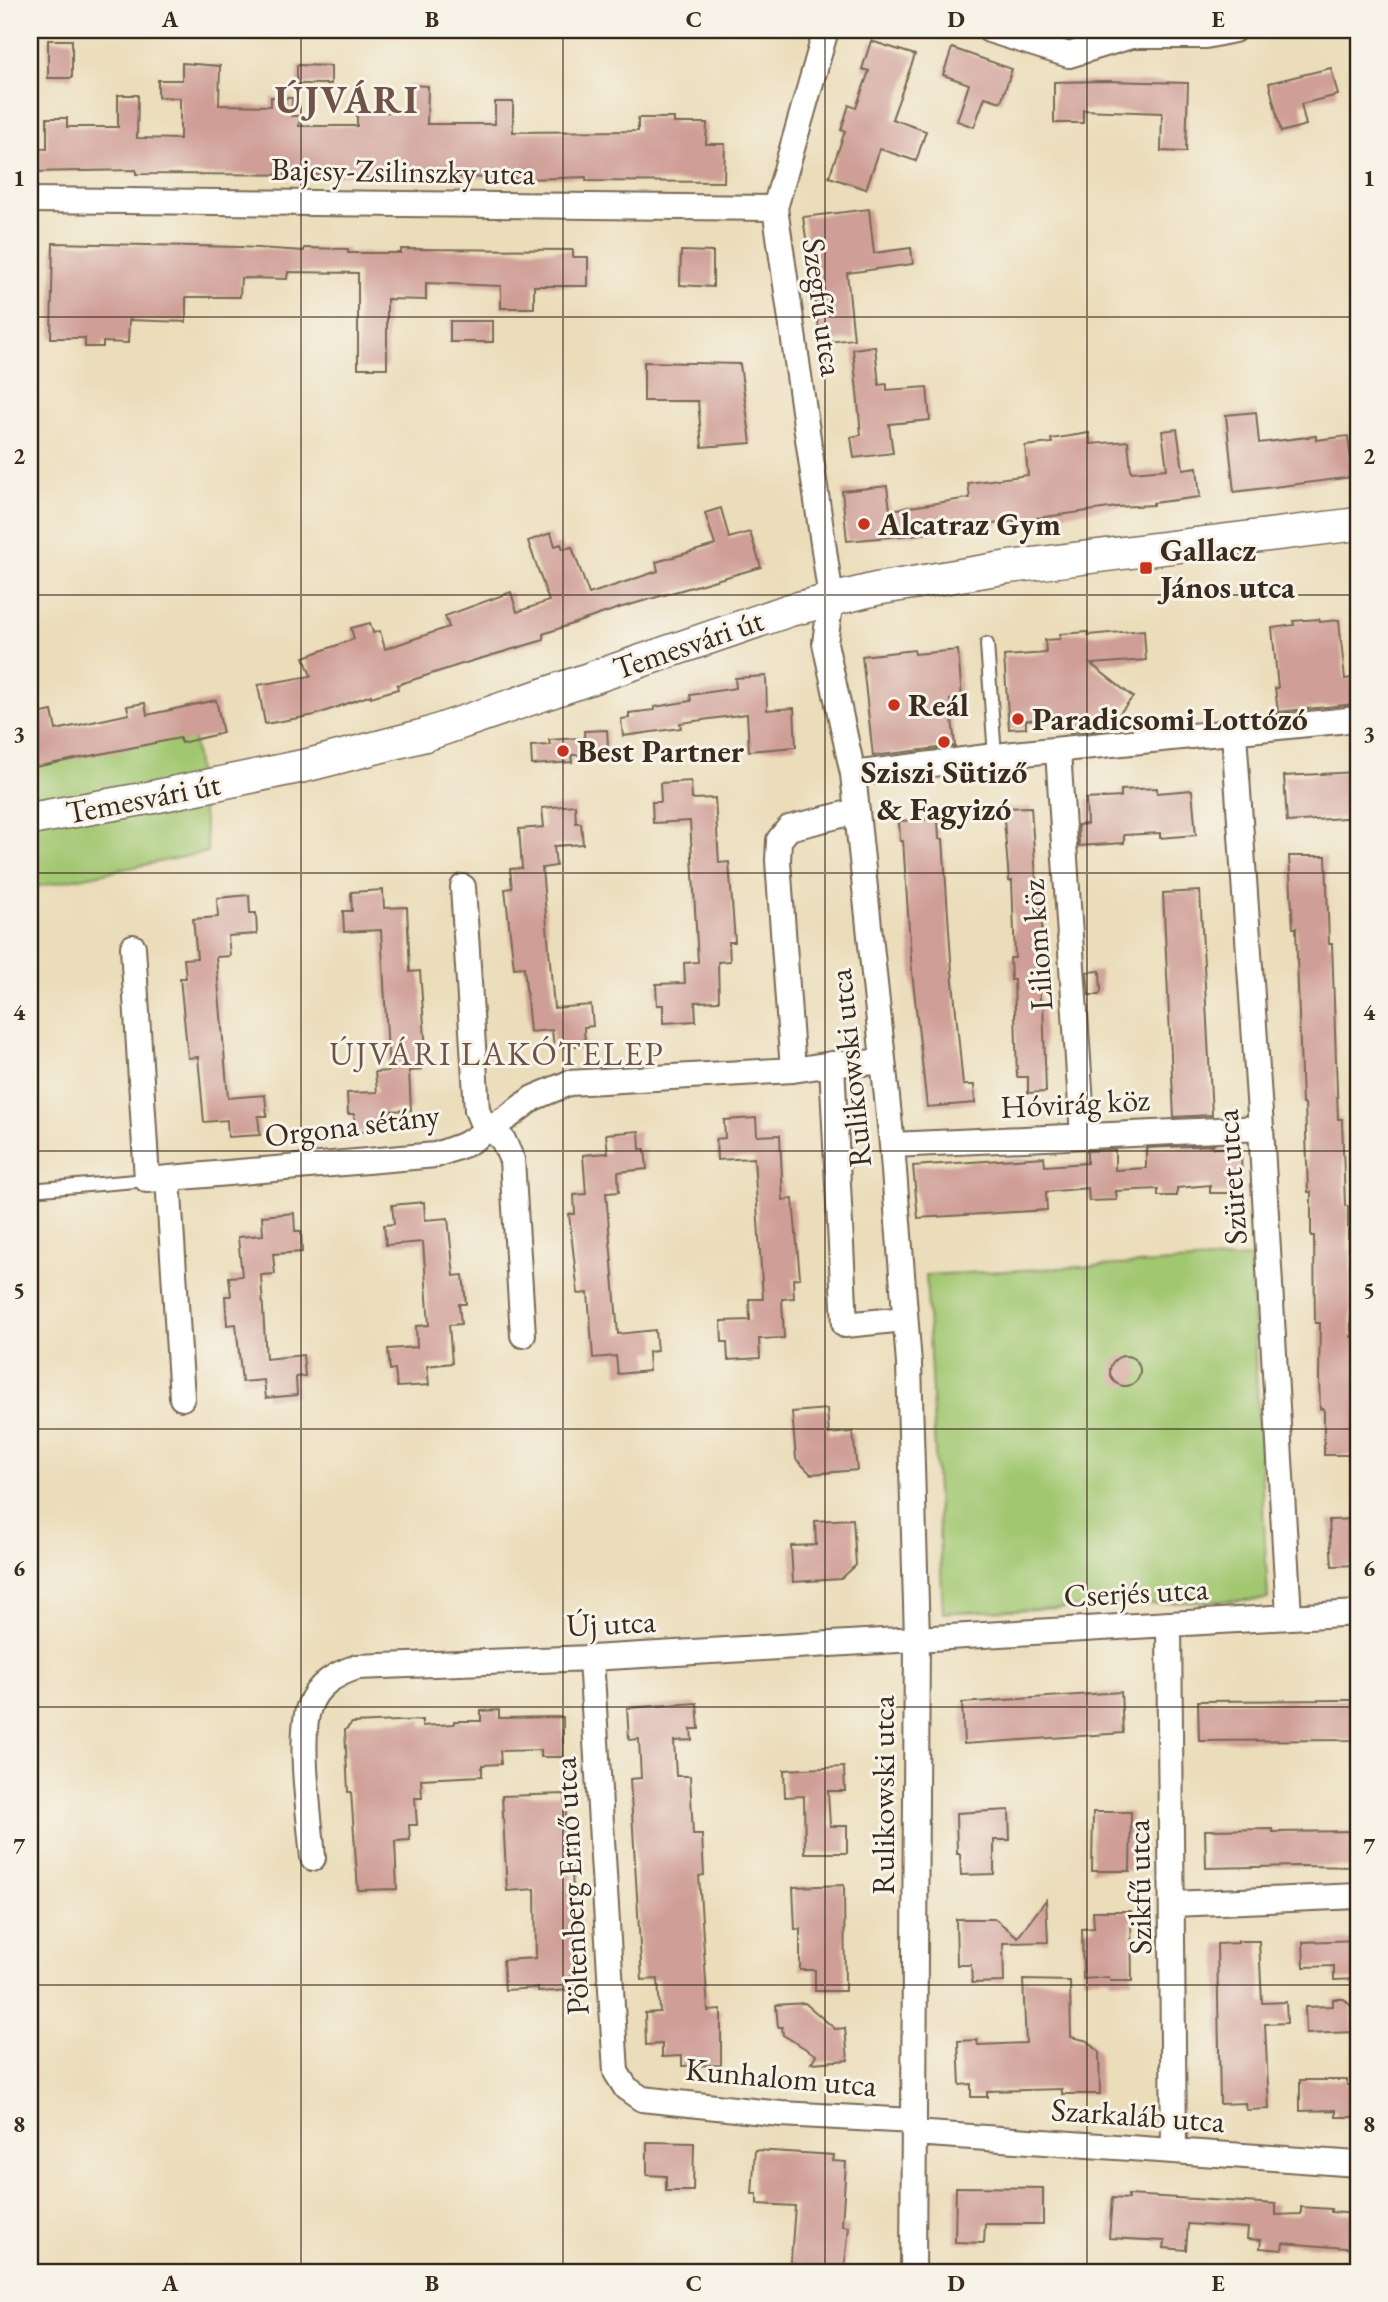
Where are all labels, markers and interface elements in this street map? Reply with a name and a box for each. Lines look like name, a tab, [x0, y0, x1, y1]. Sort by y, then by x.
text: A	[161, 4, 179, 34]
text: B	[425, 4, 439, 34]
text: C	[686, 4, 702, 34]
text: D	[947, 4, 965, 34]
text: E	[1211, 4, 1225, 34]
district label: ÚJVÁRI	[275, 75, 419, 124]
street label: Bajcsy-Zsilinszky utca	[271, 148, 536, 194]
text: 1	[13, 163, 25, 193]
text: 1	[1363, 163, 1375, 193]
street label: Szegfű utca	[793, 235, 854, 379]
text: 2	[13, 441, 25, 471]
text: 2	[1363, 441, 1375, 471]
place label: Alcatraz Gym	[877, 503, 1061, 545]
marker: Alcatraz Gym	[856, 516, 872, 532]
place label: Gallacz János utca	[1157, 529, 1296, 608]
marker: Gallacz János utca	[1138, 560, 1154, 576]
street label: Temesvári út	[607, 599, 769, 689]
place label: Reál	[908, 684, 969, 726]
marker: Reál	[886, 697, 902, 713]
place label: Paradicsomi Lottózó	[1032, 698, 1308, 740]
marker: Paradicsomi Lottózó	[1010, 711, 1026, 727]
text: 3	[13, 719, 25, 749]
text: 3	[1363, 719, 1375, 749]
place label: Best Partner	[577, 730, 745, 772]
marker: Sziszi Sütiző & Fagyizó	[936, 734, 952, 750]
marker: Best Partner	[555, 743, 571, 759]
place label: Sziszi Sütiző & Fagyizó	[861, 751, 1027, 830]
street label: Temesvári út	[62, 762, 224, 834]
street label: Liliom köz	[1011, 878, 1063, 1012]
street label: Rulikowski utca	[819, 966, 881, 1169]
text: 4	[13, 997, 26, 1027]
text: 4	[1363, 997, 1376, 1027]
district label: ÚJVÁRI LAKÓTELEP	[329, 1032, 665, 1075]
street label: Hóvirág köz	[999, 1078, 1151, 1128]
street label: Orgona sétány	[262, 1093, 443, 1157]
street label: Szüret utca	[1205, 1108, 1257, 1246]
text: 5	[13, 1275, 25, 1305]
text: 5	[1363, 1275, 1375, 1305]
text: 6	[13, 1553, 25, 1583]
text: 6	[1363, 1553, 1375, 1583]
street label: Cserjés utca	[1063, 1567, 1210, 1617]
street label: Új utca	[565, 1600, 657, 1646]
street label: Rulikowski utca	[862, 1695, 904, 1895]
street label: Pöltenberg Ernő utca	[543, 1756, 599, 2016]
street label: Szikfű utca	[1117, 1819, 1161, 1955]
text: 7	[13, 1831, 26, 1861]
text: 7	[1363, 1831, 1376, 1861]
street label: Kunhalom utca	[684, 2048, 879, 2106]
street label: Szarkaláb utca	[1050, 2088, 1226, 2142]
text: 8	[13, 2109, 25, 2139]
text: 8	[1363, 2109, 1375, 2139]
text: A	[161, 2268, 179, 2298]
text: B	[425, 2268, 439, 2298]
text: C	[686, 2268, 702, 2298]
text: D	[947, 2268, 965, 2298]
text: E	[1211, 2268, 1225, 2298]

